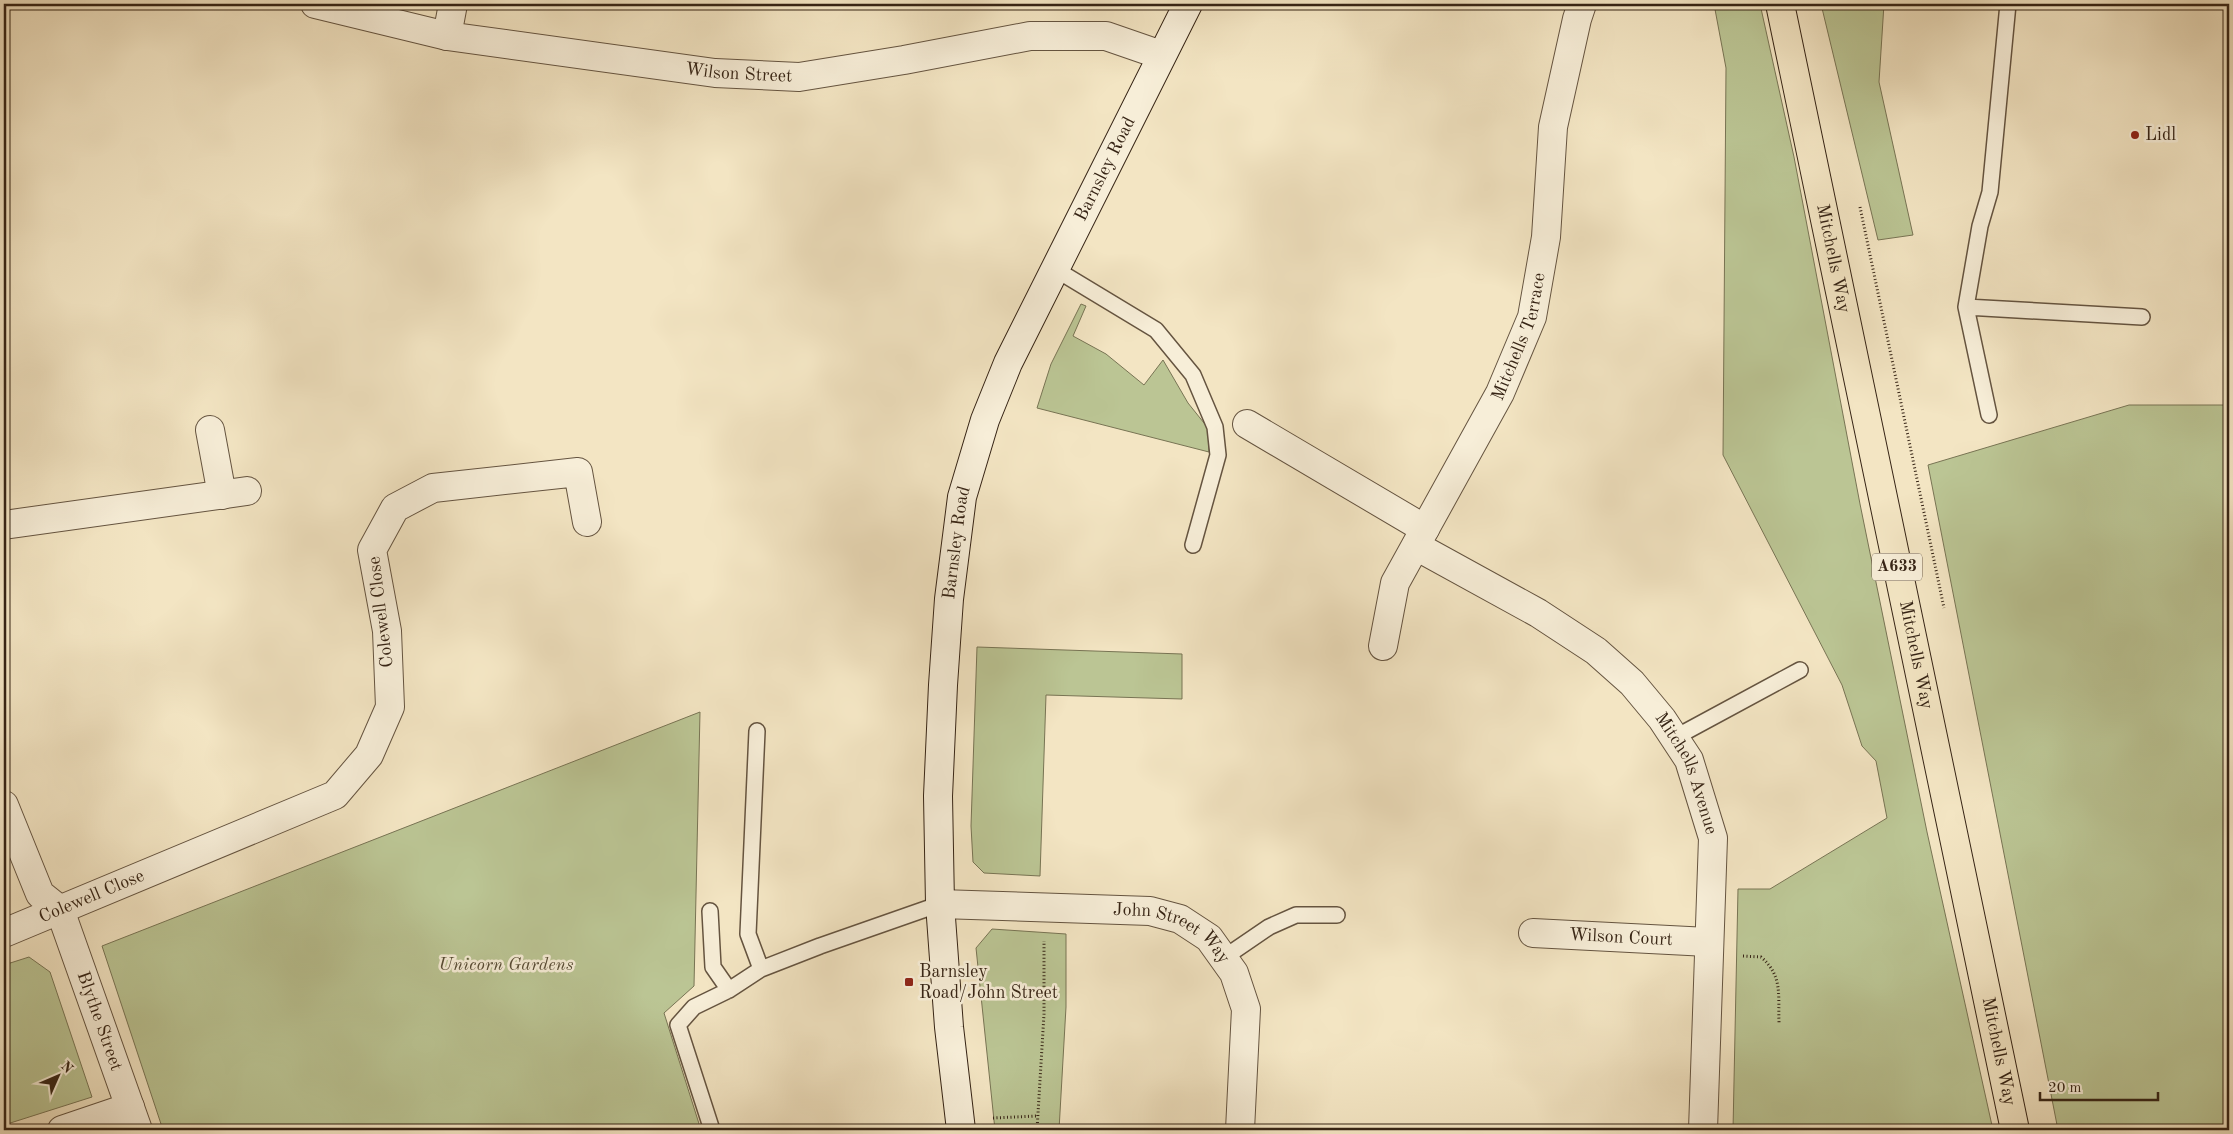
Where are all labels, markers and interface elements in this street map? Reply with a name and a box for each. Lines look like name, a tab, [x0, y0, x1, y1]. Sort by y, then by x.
street label: Wilson Street	[684, 60, 793, 86]
street label: Barnsley Road	[1072, 114, 1139, 224]
place label: Lidl	[2145, 126, 2176, 144]
marker: Lidl	[2129, 129, 2141, 141]
street label: Mitchells Way	[1813, 202, 1853, 315]
street label: Mitchells Terrace	[1489, 272, 1549, 403]
street label: Barnsley Road	[940, 484, 974, 601]
road number: A633	[1872, 554, 1922, 580]
street label: Colewell Close	[365, 555, 397, 669]
street label: Mitchells Way	[1896, 599, 1936, 711]
street label: Mitchells Avenue	[1651, 709, 1720, 837]
street label: Colewell Close	[36, 867, 147, 926]
street label: John Street Way	[1113, 901, 1234, 967]
street label: Wilson Court	[1568, 926, 1673, 949]
park label: Unicorn Gardens	[439, 956, 574, 974]
place label: Barnsley Road/John Street	[919, 963, 1058, 1002]
street label: Blythe Street	[74, 969, 125, 1073]
marker: Barnsley Road/John Street	[903, 976, 915, 988]
street label: Mitchells Way	[1978, 995, 2019, 1108]
north arrow	[32, 1052, 82, 1102]
text: N	[58, 1059, 75, 1076]
scale bar	[2040, 1069, 2158, 1101]
text: 20 m	[2048, 1081, 2082, 1096]

